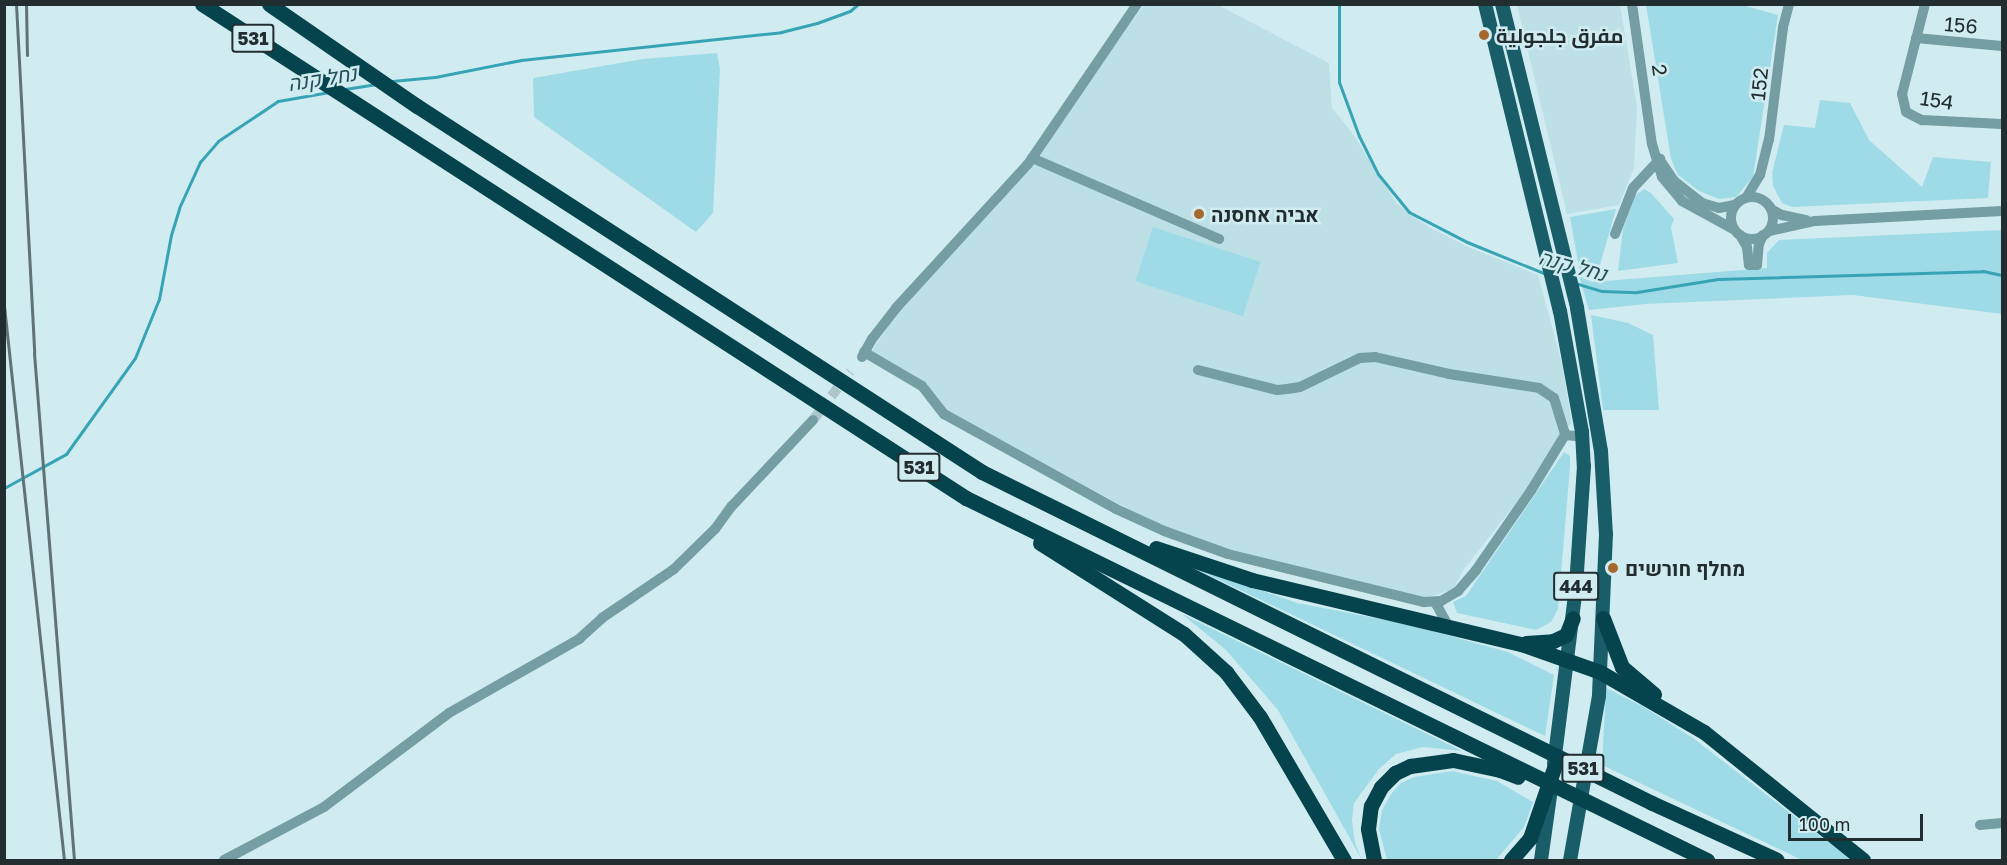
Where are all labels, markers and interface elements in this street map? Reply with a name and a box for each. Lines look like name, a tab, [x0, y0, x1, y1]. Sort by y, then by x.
street label: 156	[1943, 12, 1979, 38]
road number: 531	[230, 23, 276, 53]
place label: مفرق جلجولية	[1496, 23, 1623, 47]
marker: مفرق جلجولية	[1477, 28, 1491, 42]
water label: נחל קנה	[286, 60, 358, 96]
street label: 2	[1647, 63, 1673, 77]
street label: 152	[1745, 66, 1773, 102]
street label: 154	[1919, 86, 1955, 114]
place label: אביה אחסנה	[1211, 202, 1319, 226]
marker: אביה אחסנה	[1192, 207, 1206, 221]
water label: נחל קנה	[1536, 244, 1610, 286]
road number: 531	[896, 452, 942, 482]
place label: מחלף חורשים	[1625, 556, 1745, 580]
marker: מחלף חורשים	[1606, 561, 1620, 575]
road number: 444	[1552, 571, 1600, 601]
road number: 531	[1560, 753, 1606, 783]
scale bar	[1791, 802, 1926, 840]
text: 100 m	[1799, 813, 1850, 835]

